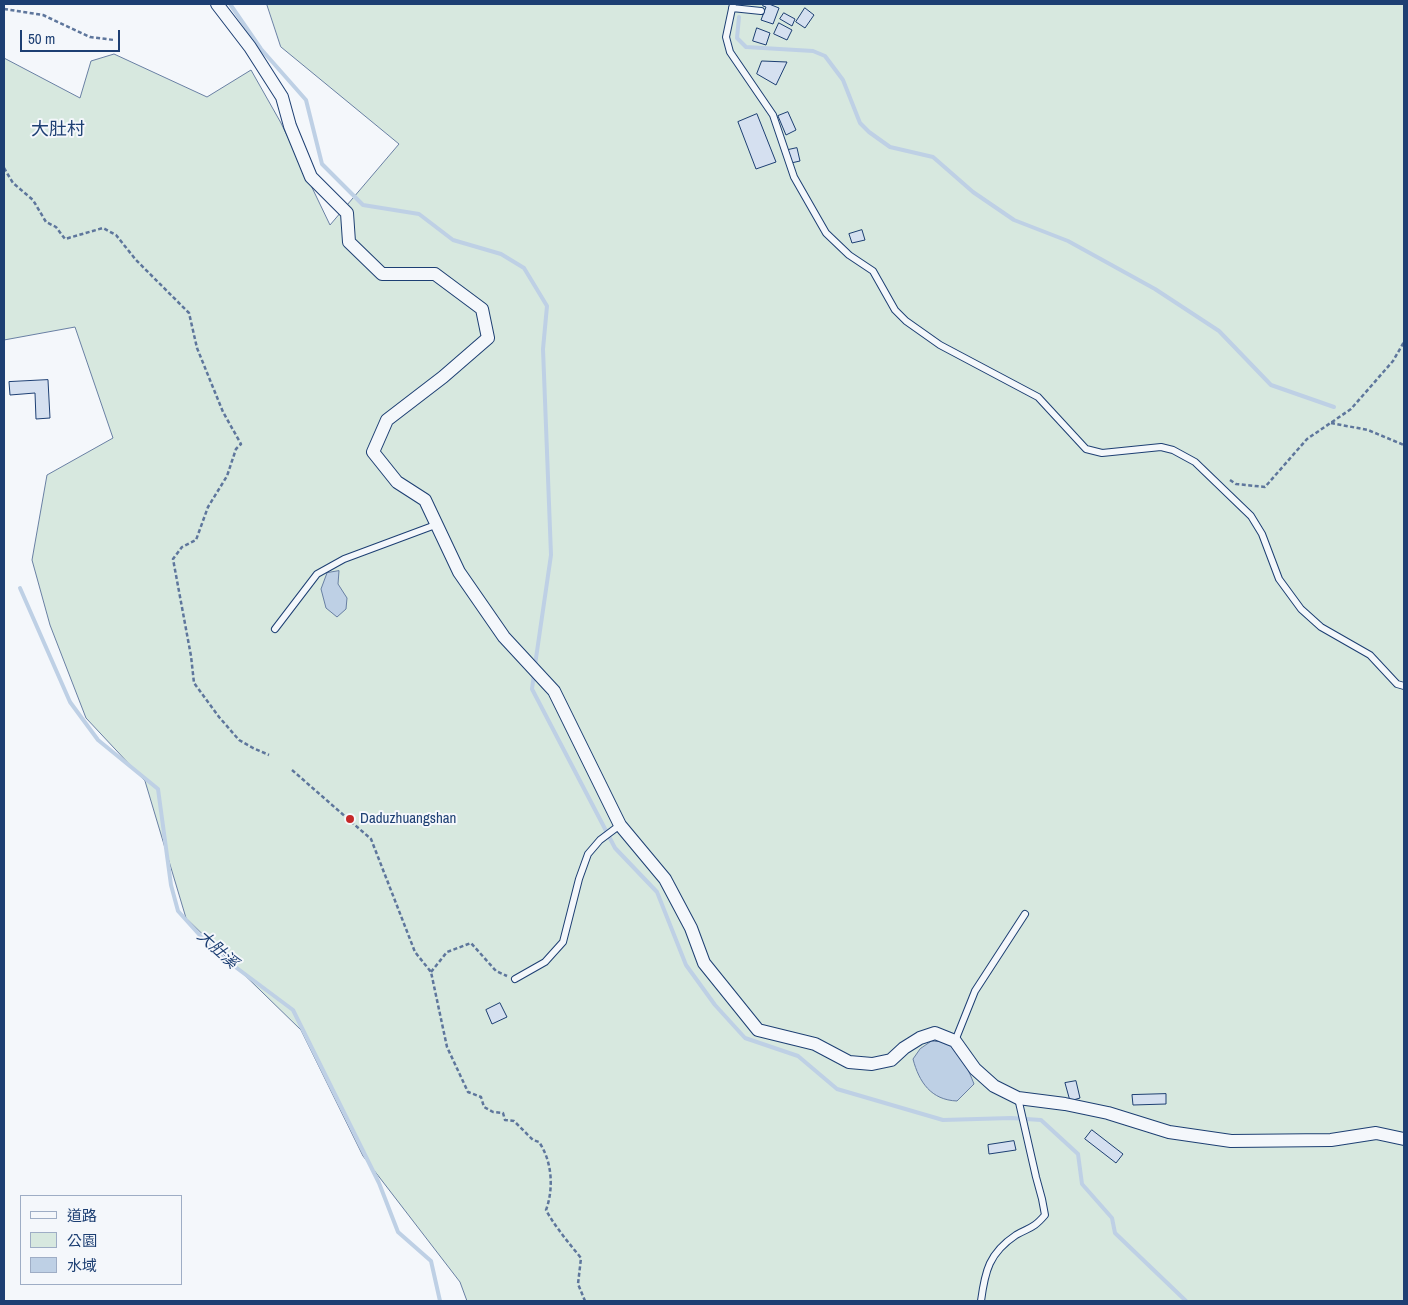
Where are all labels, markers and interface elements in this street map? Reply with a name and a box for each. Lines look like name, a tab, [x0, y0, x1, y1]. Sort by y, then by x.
scale bar	[22, 20, 122, 52]
text: 50 m	[28, 28, 55, 49]
district label: 大肚村	[31, 119, 85, 141]
place label: Daduzhuangshan	[360, 810, 456, 828]
marker: Daduzhuangshan	[344, 813, 356, 825]
water label: 大肚溪	[193, 927, 241, 973]
legend	[20, 1195, 182, 1285]
text: 道路	[67, 1205, 97, 1226]
text: 公園	[67, 1230, 97, 1251]
text: 水域	[67, 1255, 97, 1276]

